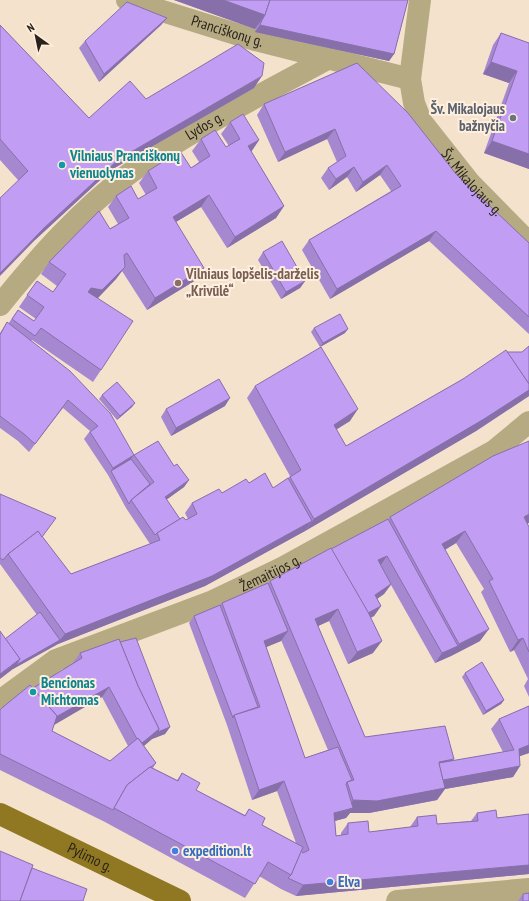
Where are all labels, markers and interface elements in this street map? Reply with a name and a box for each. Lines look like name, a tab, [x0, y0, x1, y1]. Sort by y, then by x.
street label: Pranciškonų g.	[189, 11, 266, 51]
north arrow	[16, 16, 56, 56]
text: N	[24, 20, 37, 35]
place label: Šv. Mikalojaus bažnyčia	[430, 99, 505, 135]
street label: Lydos g.	[182, 107, 227, 144]
marker: Šv. Mikalojaus bažnyčia	[508, 113, 518, 123]
street label: Šv. Mikalojaus g.	[437, 144, 507, 220]
place label: Vilniaus Pranciškonų vienuolynas	[69, 146, 180, 182]
marker: Vilniaus Pranciškonų vienuolynas	[57, 160, 67, 170]
place label: Vilniaus lopšelis-darželis „Krivūlė“	[185, 264, 319, 300]
marker: Vilniaus lopšelis-darželis „Krivūlė“	[173, 278, 183, 288]
street label: Žemaitijos g.	[237, 549, 304, 596]
place label: Bencionas Michtomas	[41, 673, 99, 709]
marker: Bencionas Michtomas	[28, 687, 38, 697]
street label: Pylimo g.	[65, 838, 116, 876]
place label: expedition.lt	[183, 841, 252, 860]
marker: expedition.lt	[170, 846, 180, 856]
place label: Elva	[338, 872, 360, 891]
marker: Elva	[325, 877, 335, 887]

